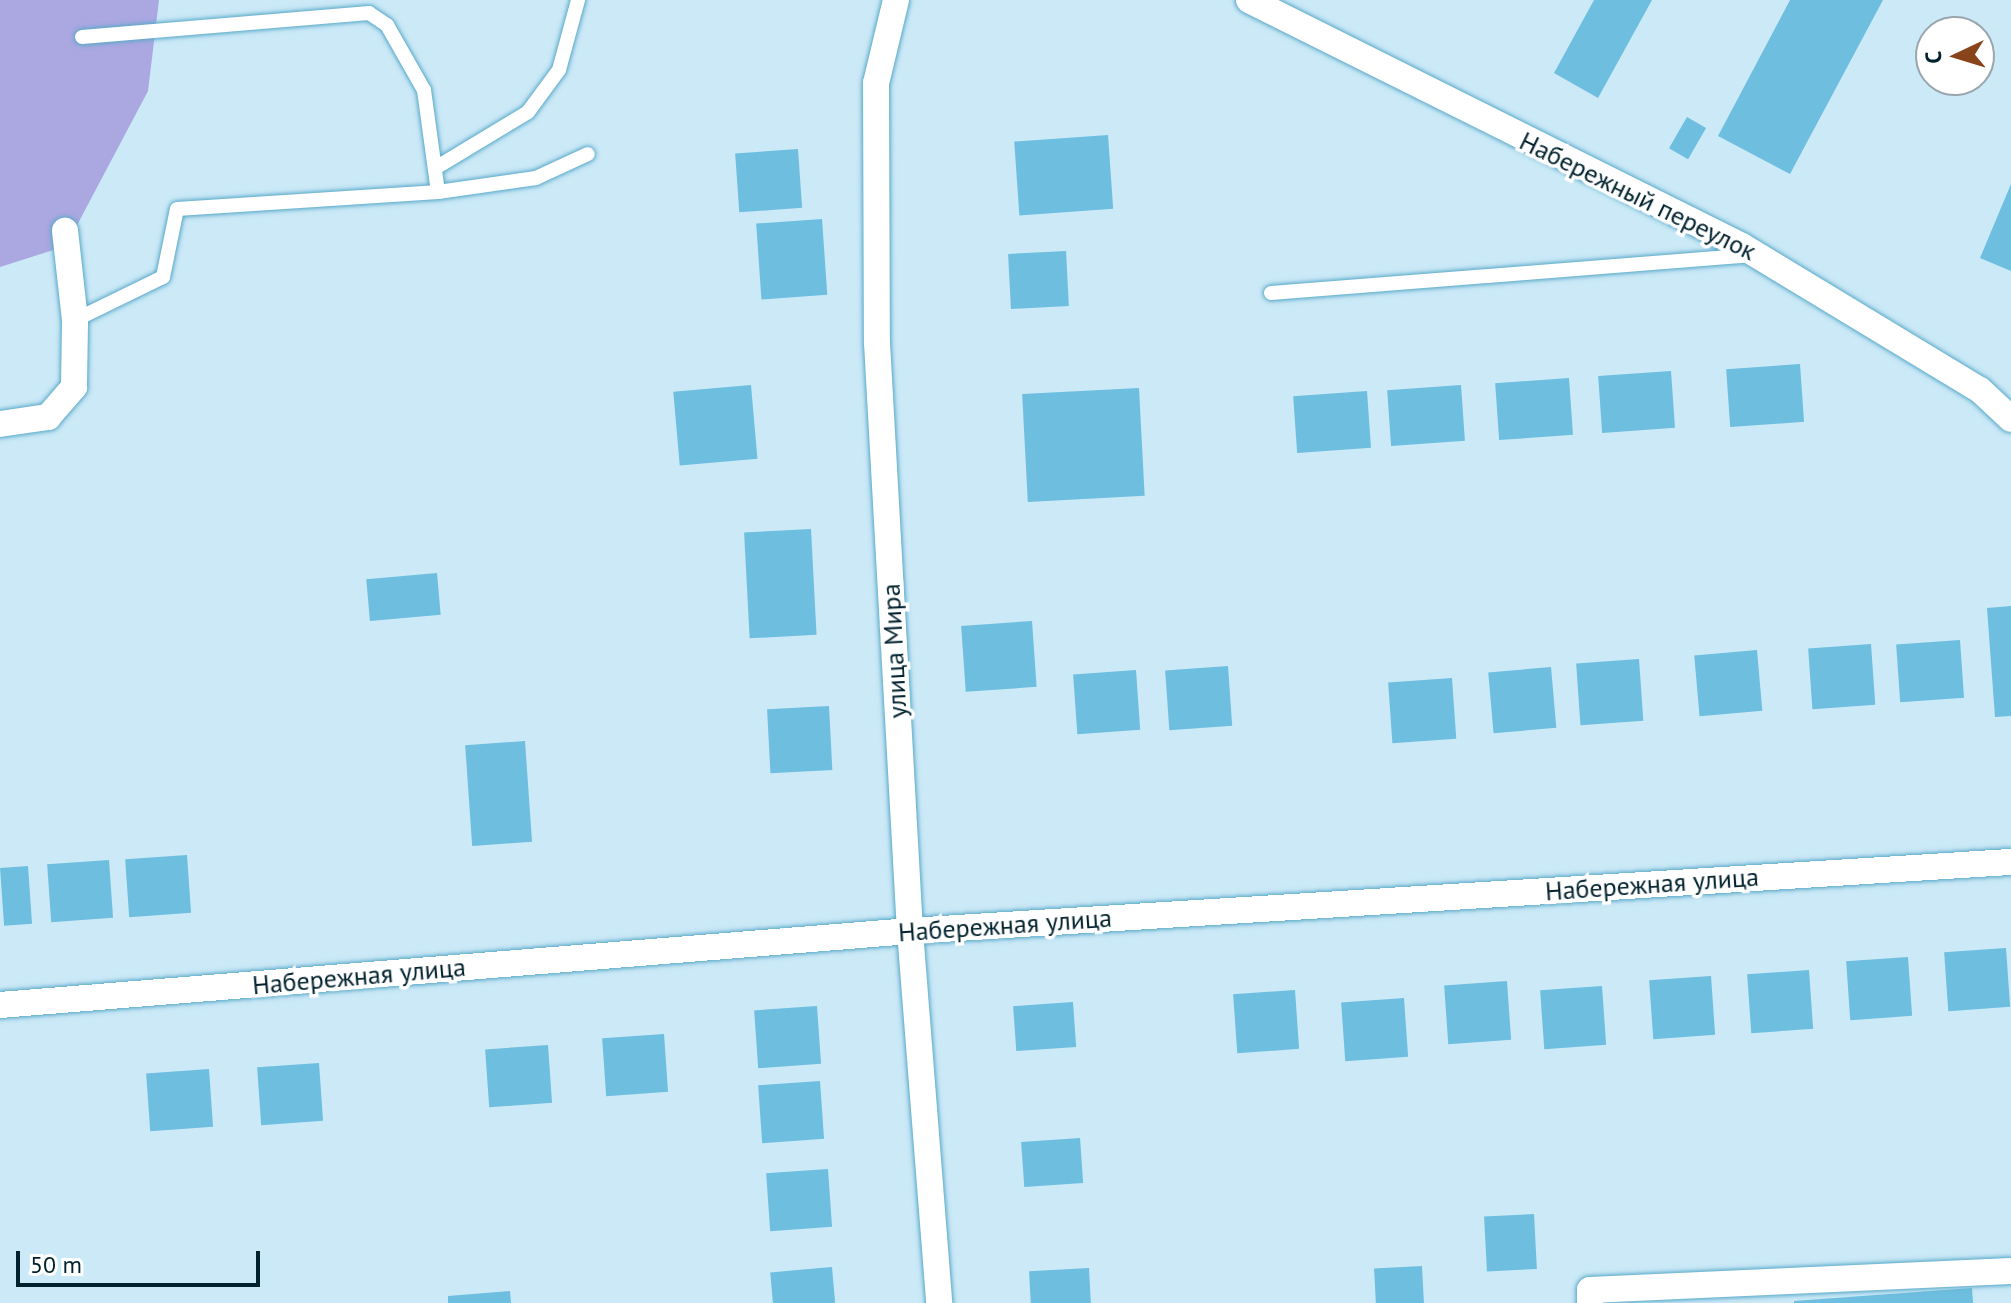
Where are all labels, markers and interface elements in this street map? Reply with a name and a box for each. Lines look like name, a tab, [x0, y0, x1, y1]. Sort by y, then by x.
north arrow	[1915, 16, 1995, 96]
text: С	[1919, 50, 1947, 65]
street label: Набережный переулок	[1515, 125, 1761, 267]
street label: улица Мира	[875, 583, 913, 719]
street label: Набережная улица	[1544, 861, 1760, 907]
street label: Набережная улица	[897, 902, 1113, 948]
street label: Набережная улица	[251, 951, 467, 1001]
scale bar	[20, 1235, 264, 1285]
text: 50 m	[30, 1249, 82, 1280]

